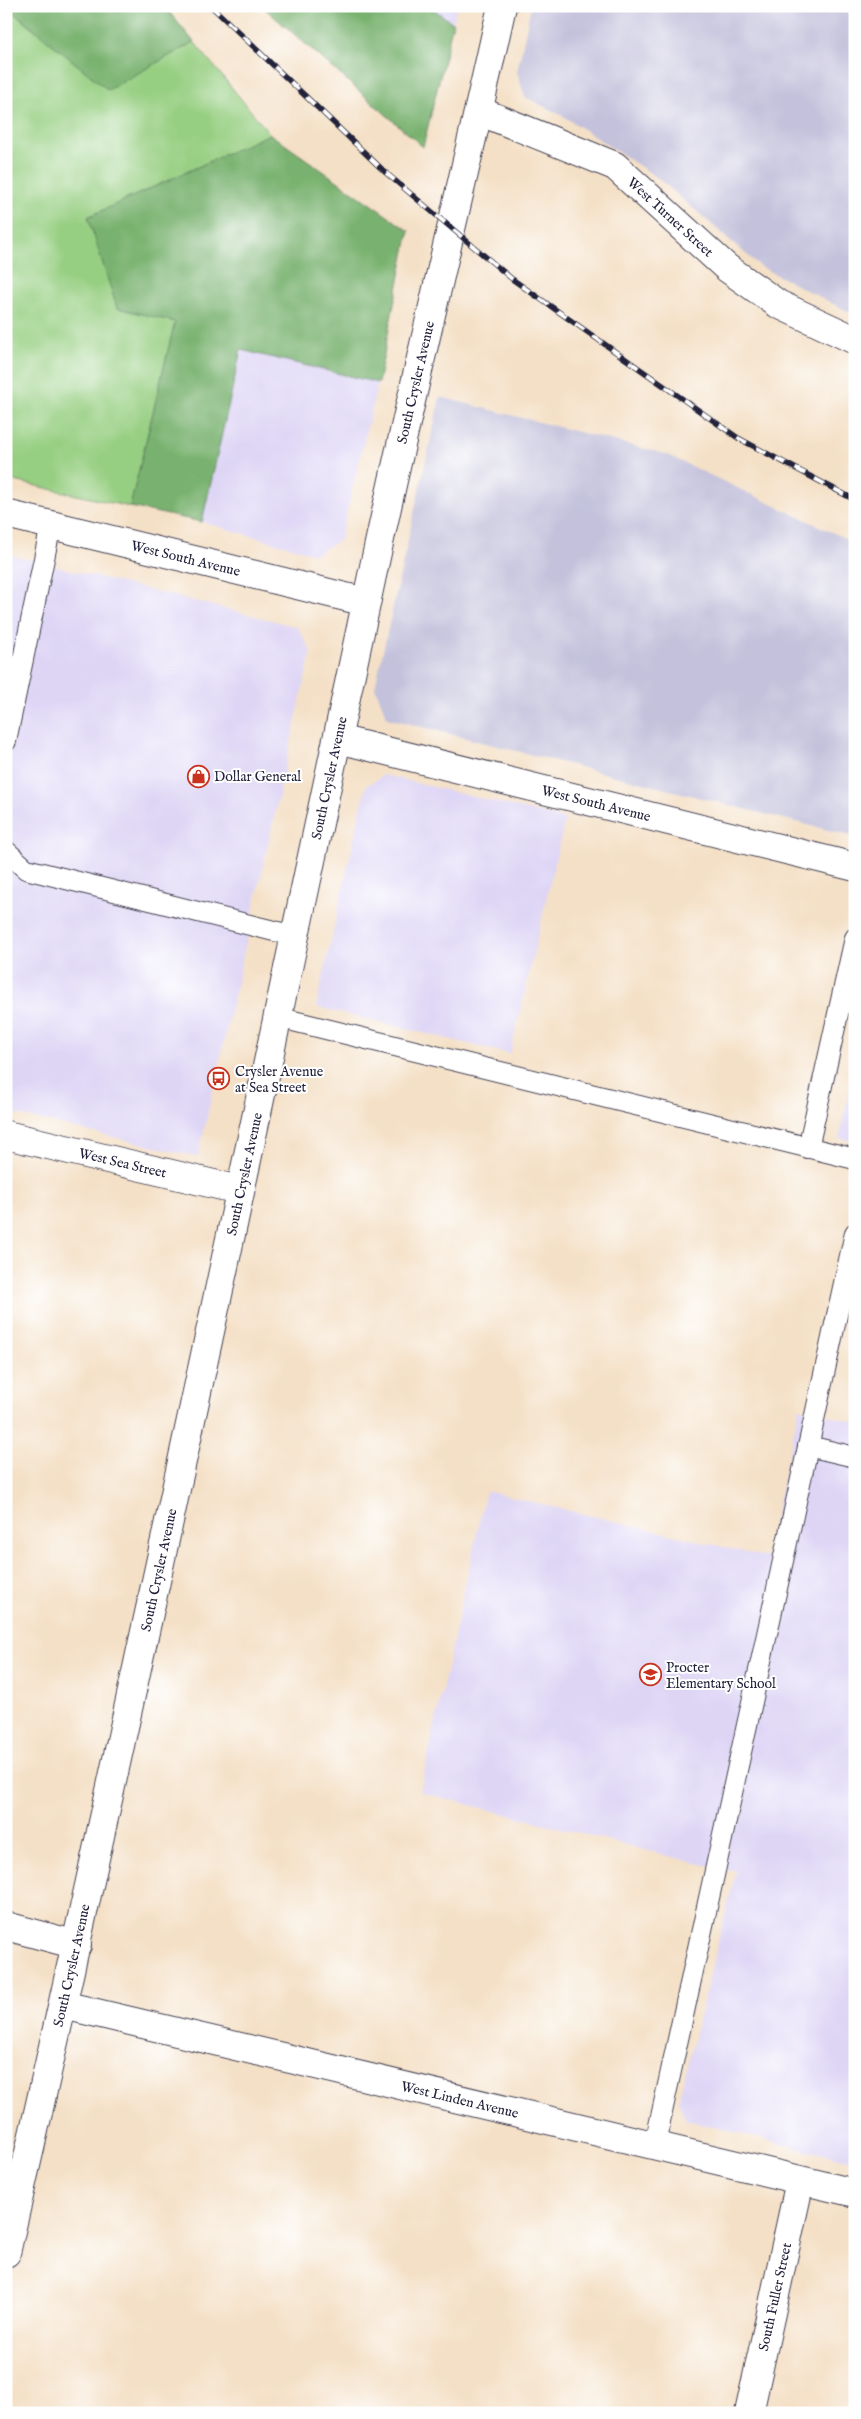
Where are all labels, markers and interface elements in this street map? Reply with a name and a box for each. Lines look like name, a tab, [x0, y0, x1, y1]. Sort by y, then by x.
street label: West Turner Street	[623, 174, 717, 261]
street label: South Crysler Avenue	[393, 319, 439, 446]
street label: West South Avenue	[129, 537, 243, 581]
street label: South Crysler Avenue	[308, 714, 352, 841]
shop icon: Dollar General	[186, 764, 210, 788]
place label: Dollar General	[214, 768, 301, 786]
street label: West South Avenue	[539, 782, 653, 826]
place label: Crysler Avenue at Sea Street	[235, 1063, 324, 1097]
bus stop icon: Crysler Avenue at Sea Street	[207, 1067, 231, 1091]
street label: South Crysler Avenue	[223, 1110, 267, 1237]
street label: West Sea Street	[77, 1145, 168, 1183]
street label: South Crysler Avenue	[137, 1506, 182, 1633]
place label: Procter Elementary School	[666, 1659, 776, 1693]
school or university icon: Procter Elementary School	[638, 1663, 662, 1687]
street label: South Crysler Avenue	[50, 1902, 95, 2029]
street label: West Linden Avenue	[399, 2078, 521, 2123]
street label: South Fuller Street	[755, 2241, 796, 2353]

